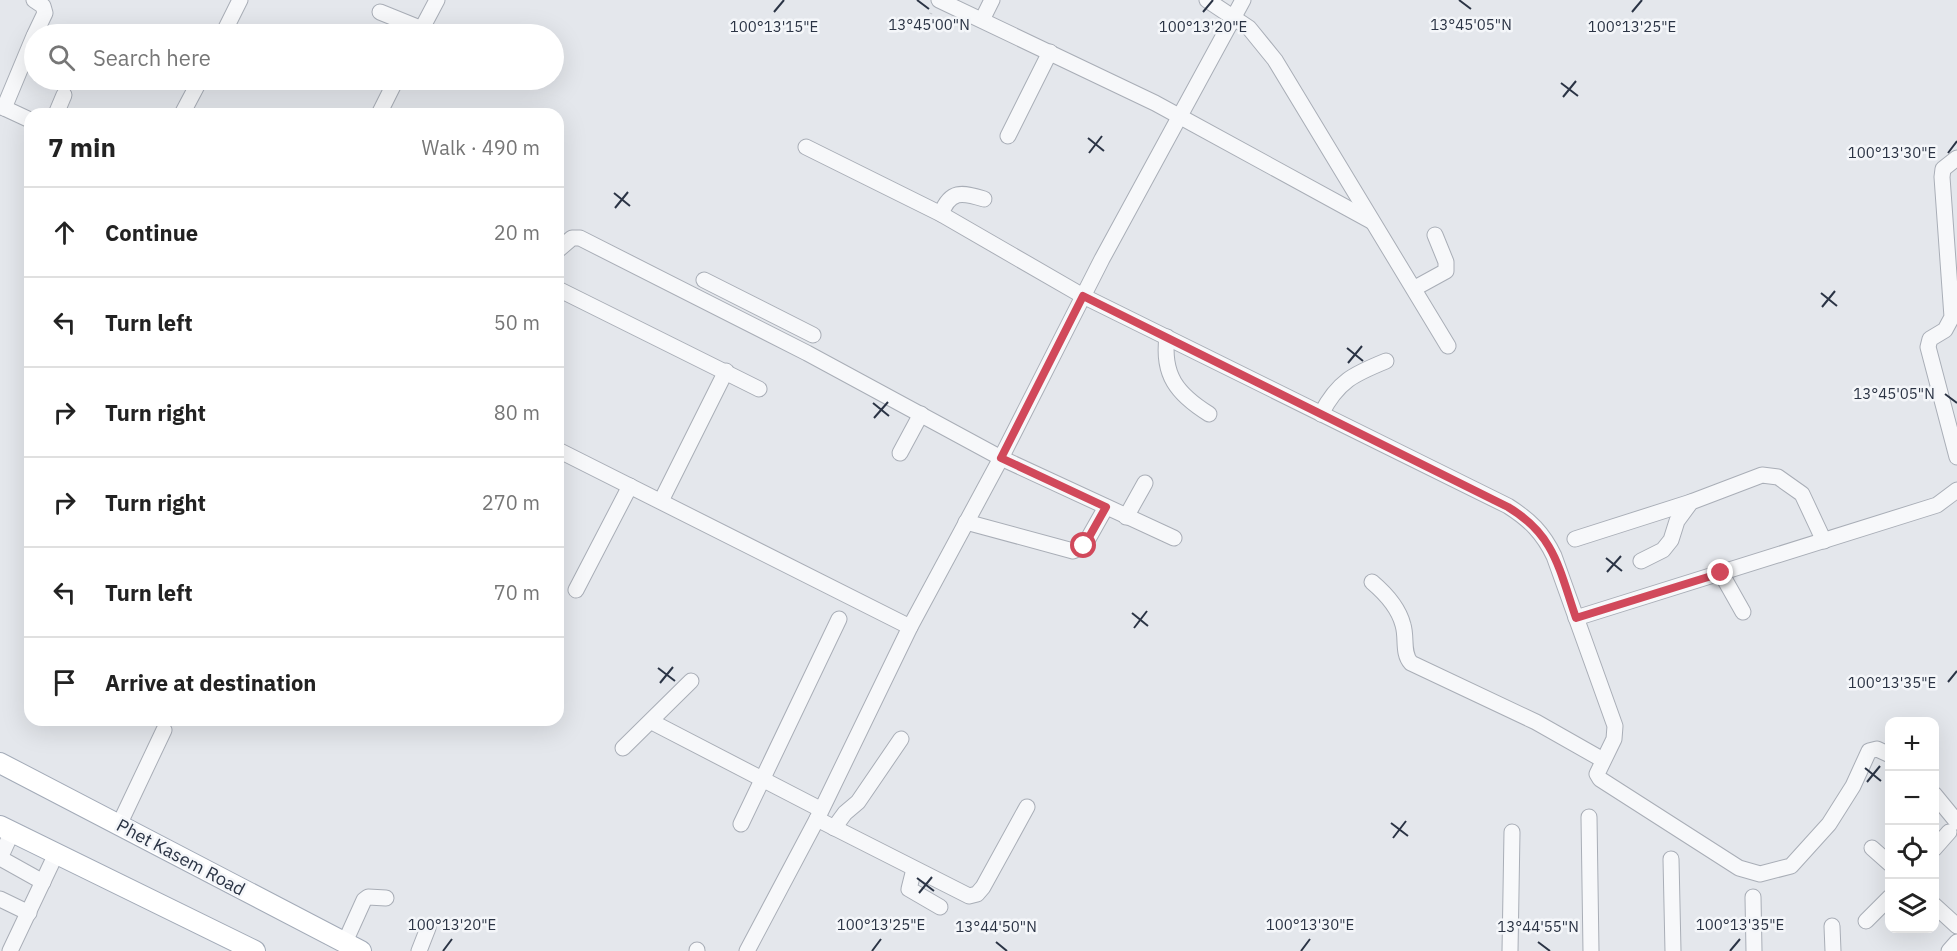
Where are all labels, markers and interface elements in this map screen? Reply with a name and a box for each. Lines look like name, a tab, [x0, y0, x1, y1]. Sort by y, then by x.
text: 13°45'00"N	[888, 15, 970, 34]
text: 13°45'05"N	[1430, 15, 1512, 34]
text: 100°13'15"E	[730, 17, 818, 36]
text: 100°13'20"E	[1159, 17, 1247, 36]
text: 100°13'25"E	[1588, 17, 1676, 36]
search box	[24, 24, 564, 90]
icon: search	[45, 41, 78, 74]
text: Search here	[93, 43, 211, 72]
text: 7 min	[48, 130, 116, 164]
text: Walk · 490 m	[422, 134, 540, 161]
text: 100°13'30"E	[1848, 143, 1936, 162]
icon: ahead	[48, 216, 81, 249]
text: Continue	[105, 218, 198, 247]
text: 20 m	[494, 219, 540, 246]
icon: left	[48, 306, 81, 339]
text: Turn left	[105, 308, 193, 337]
text: 50 m	[494, 309, 540, 336]
text: 13°45'05"N	[1853, 384, 1935, 403]
icon: right	[48, 396, 81, 429]
text: Turn right	[105, 398, 206, 427]
text: 80 m	[494, 399, 540, 426]
icon: right	[48, 486, 81, 519]
text: Turn right	[105, 488, 206, 517]
text: 270 m	[482, 489, 540, 516]
route start	[1070, 532, 1096, 558]
route end	[1707, 559, 1733, 585]
icon: left	[48, 576, 81, 609]
text: Turn left	[105, 578, 193, 607]
text: 70 m	[494, 579, 540, 606]
icon: arrive	[48, 666, 81, 699]
text: Arrive at destination	[105, 668, 316, 697]
text: 100°13'35"E	[1848, 673, 1936, 692]
map controls	[1885, 717, 1939, 933]
button: +	[1885, 717, 1939, 771]
button: −	[1885, 771, 1939, 825]
street label: Phet Kasem Road	[113, 813, 249, 901]
button: locate	[1885, 825, 1939, 879]
button: layers	[1885, 879, 1939, 933]
text: 100°13'20"E	[408, 915, 496, 934]
text: 100°13'25"E	[837, 915, 925, 934]
text: 100°13'30"E	[1266, 915, 1354, 934]
text: 100°13'35"E	[1696, 915, 1784, 934]
text: 13°44'50"N	[955, 917, 1037, 936]
text: 13°44'55"N	[1497, 917, 1579, 936]

